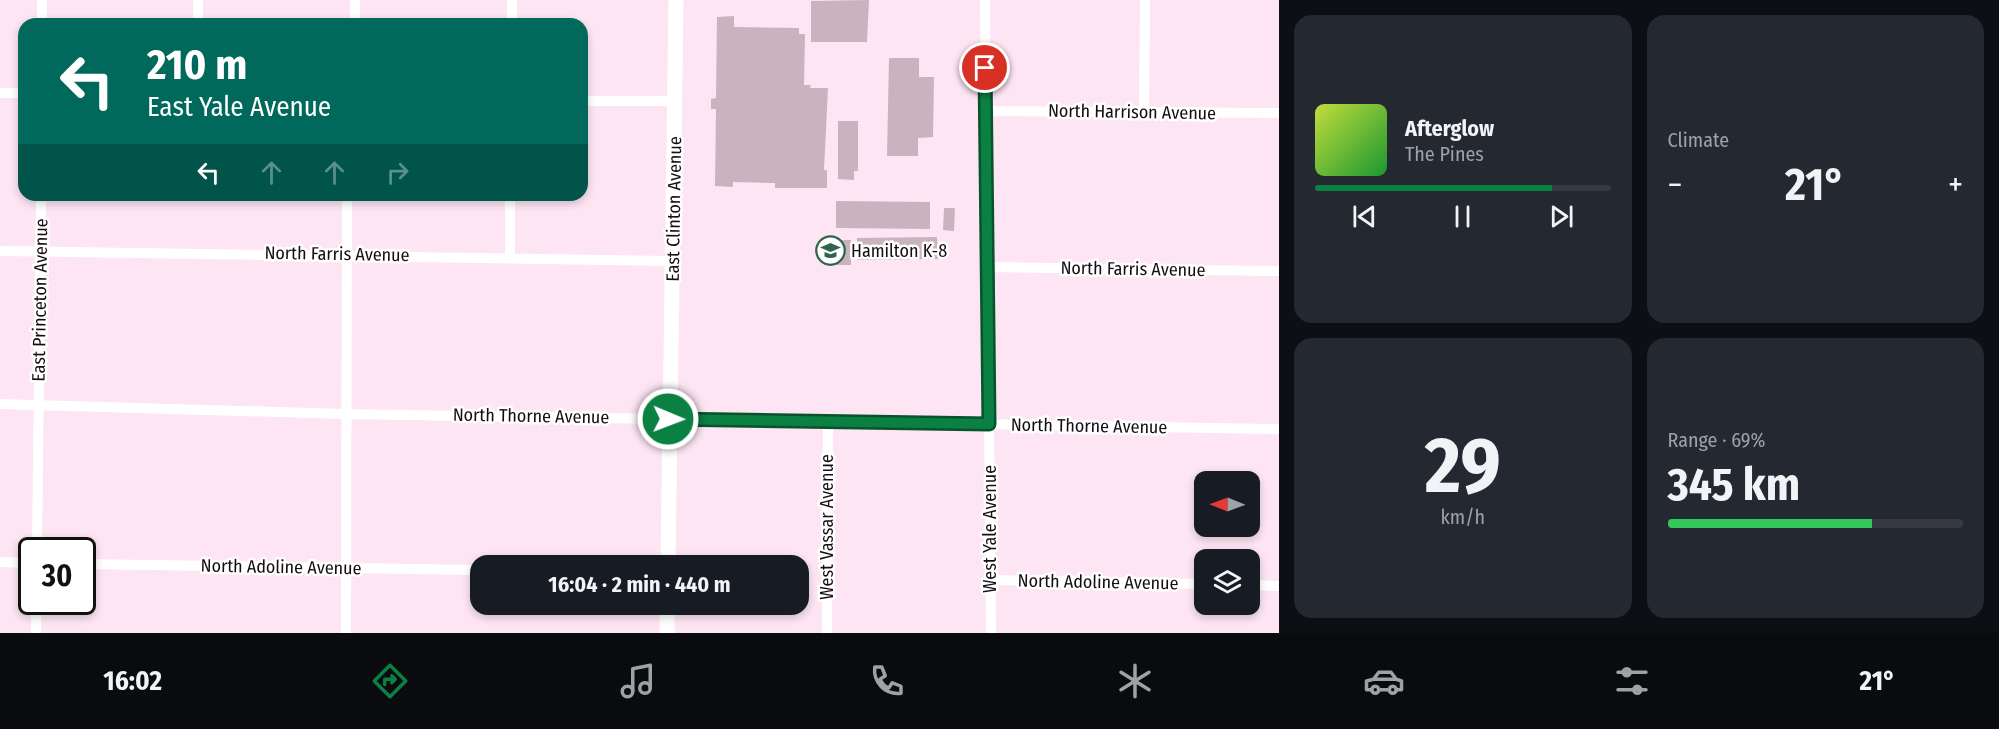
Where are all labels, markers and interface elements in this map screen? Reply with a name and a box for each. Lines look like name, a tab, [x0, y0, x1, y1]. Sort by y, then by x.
text: 210 m	[147, 40, 247, 90]
icon: left	[48, 42, 126, 120]
pin	[959, 42, 1010, 93]
icon: arrive	[968, 51, 1001, 84]
text: East Yale Avenue	[147, 91, 331, 123]
street label: North Harrison Avenue	[1048, 100, 1216, 124]
text: Afterglow	[1405, 115, 1494, 142]
text: Climate	[1668, 128, 1729, 152]
street label: East Clinton Avenue	[662, 136, 686, 282]
text: The Pines	[1405, 142, 1484, 166]
icon: left	[192, 156, 225, 189]
icon: ahead	[255, 156, 288, 189]
icon: ahead	[318, 156, 351, 189]
icon: right	[381, 156, 414, 189]
text: 21°	[1785, 158, 1845, 212]
text: −	[1668, 165, 1682, 205]
text: +	[1948, 165, 1963, 205]
icon: previous	[1348, 200, 1381, 233]
icon: pause	[1446, 200, 1479, 233]
icon: next	[1545, 200, 1578, 233]
street label: East Princeton Avenue	[28, 218, 52, 382]
school or university icon: Hamilton K-8	[814, 235, 846, 267]
place label: Hamilton K-8	[851, 240, 947, 262]
street label: North Farris Avenue	[264, 242, 410, 266]
street label: North Farris Avenue	[1060, 257, 1206, 281]
position arrow	[636, 387, 700, 451]
street label: North Thorne Avenue	[453, 404, 610, 428]
street label: North Thorne Avenue	[1011, 414, 1168, 438]
text: 29	[1425, 419, 1501, 513]
text: Range · 69%	[1668, 428, 1765, 452]
street label: West Vassar Avenue	[816, 454, 838, 600]
text: 345 km	[1668, 458, 1800, 512]
street label: West Yale Avenue	[979, 465, 1001, 593]
north arrow	[1194, 471, 1260, 537]
map controls	[1194, 471, 1260, 615]
text: km/h	[1440, 505, 1485, 529]
speed limit sign: 30	[18, 537, 96, 615]
button: layers	[1194, 549, 1260, 615]
street label: North Adoline Avenue	[200, 555, 362, 579]
street label: North Adoline Avenue	[1017, 570, 1179, 594]
text: 16:04 · 2 min · 440 m	[548, 571, 731, 598]
icon: directions	[369, 660, 411, 702]
icon: music	[617, 660, 659, 702]
icon: phone	[866, 660, 908, 702]
icon: climate	[1114, 660, 1156, 702]
icon: car	[1363, 660, 1405, 702]
icon: filters	[1611, 660, 1653, 702]
text: 16:02	[103, 665, 162, 697]
text: 21°	[1860, 665, 1896, 697]

